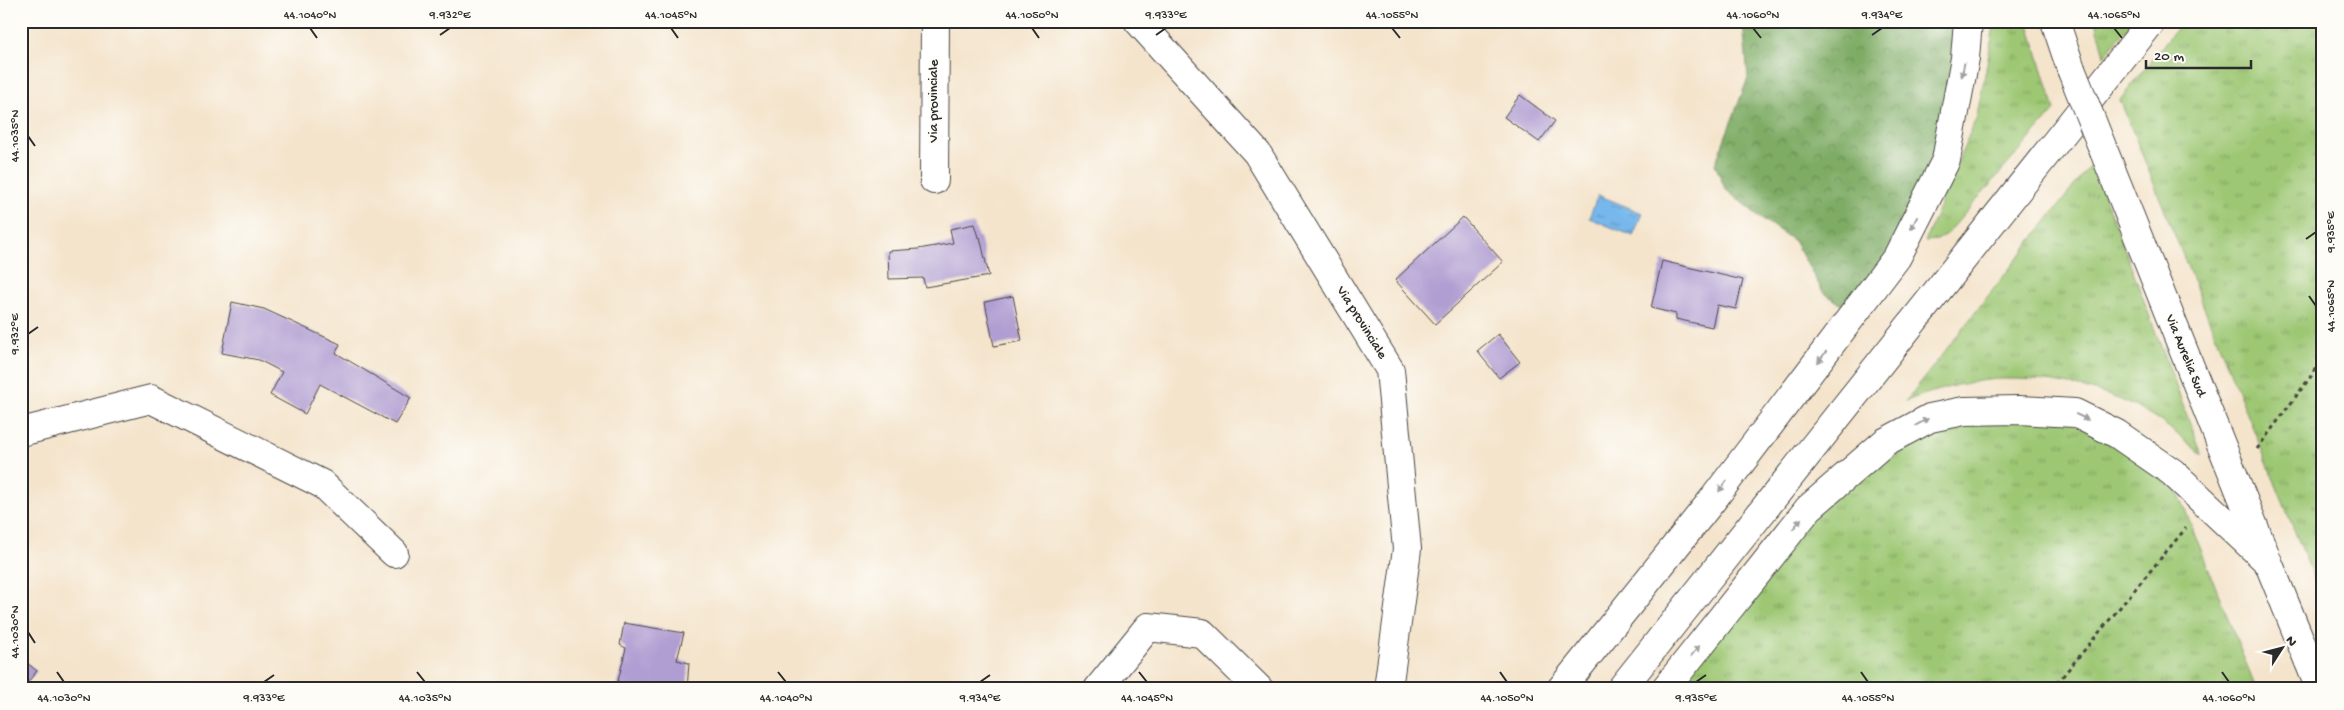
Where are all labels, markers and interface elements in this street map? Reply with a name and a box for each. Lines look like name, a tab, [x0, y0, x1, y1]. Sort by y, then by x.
text: 44.1040°N	[284, 9, 336, 23]
text: 9.932°E	[429, 9, 471, 23]
text: 44.1045°N	[645, 9, 697, 23]
text: 44.1050°N	[1005, 9, 1059, 23]
text: 9.933°E	[1144, 9, 1187, 23]
text: 44.1055°N	[1366, 9, 1418, 23]
text: 44.1060°N	[1727, 9, 1780, 23]
text: 9.934°E	[1861, 9, 1903, 23]
text: 44.1065°N	[2088, 9, 2140, 23]
scale bar	[2146, 38, 2252, 70]
text: 20 m	[2154, 48, 2184, 66]
street label: Via provinciale	[926, 59, 943, 143]
one-way arrow	[1958, 62, 1966, 78]
text: 44.1035°N	[9, 110, 23, 162]
text: 9.935°E	[2325, 211, 2339, 254]
one-way arrow	[1910, 216, 1918, 230]
text: 44.1065°N	[2325, 280, 2339, 332]
street label: Via provinciale	[1331, 283, 1391, 363]
street label: Via Aurelia Sud	[2160, 311, 2210, 401]
text: 9.932°E	[9, 313, 23, 355]
one-way arrow	[1817, 350, 1827, 363]
one-way arrow	[2075, 413, 2089, 421]
one-way arrow	[1915, 418, 1929, 426]
one-way arrow	[1718, 479, 1729, 492]
one-way arrow	[1791, 518, 1802, 531]
text: 44.1030°N	[9, 605, 23, 659]
north arrow	[2256, 622, 2306, 672]
text: N	[2281, 633, 2300, 651]
one-way arrow	[1690, 645, 1701, 658]
text: 44.1030°N	[37, 692, 91, 706]
text: 9.933°E	[242, 692, 285, 706]
text: 44.1035°N	[399, 692, 451, 706]
text: 44.1040°N	[760, 692, 812, 706]
text: 9.934°E	[959, 692, 1001, 706]
text: 44.1045°N	[1121, 692, 1173, 706]
text: 44.1050°N	[1480, 692, 1534, 706]
text: 9.935°E	[1674, 692, 1717, 706]
text: 44.1055°N	[1842, 692, 1894, 706]
text: 44.1060°N	[2203, 692, 2256, 706]

